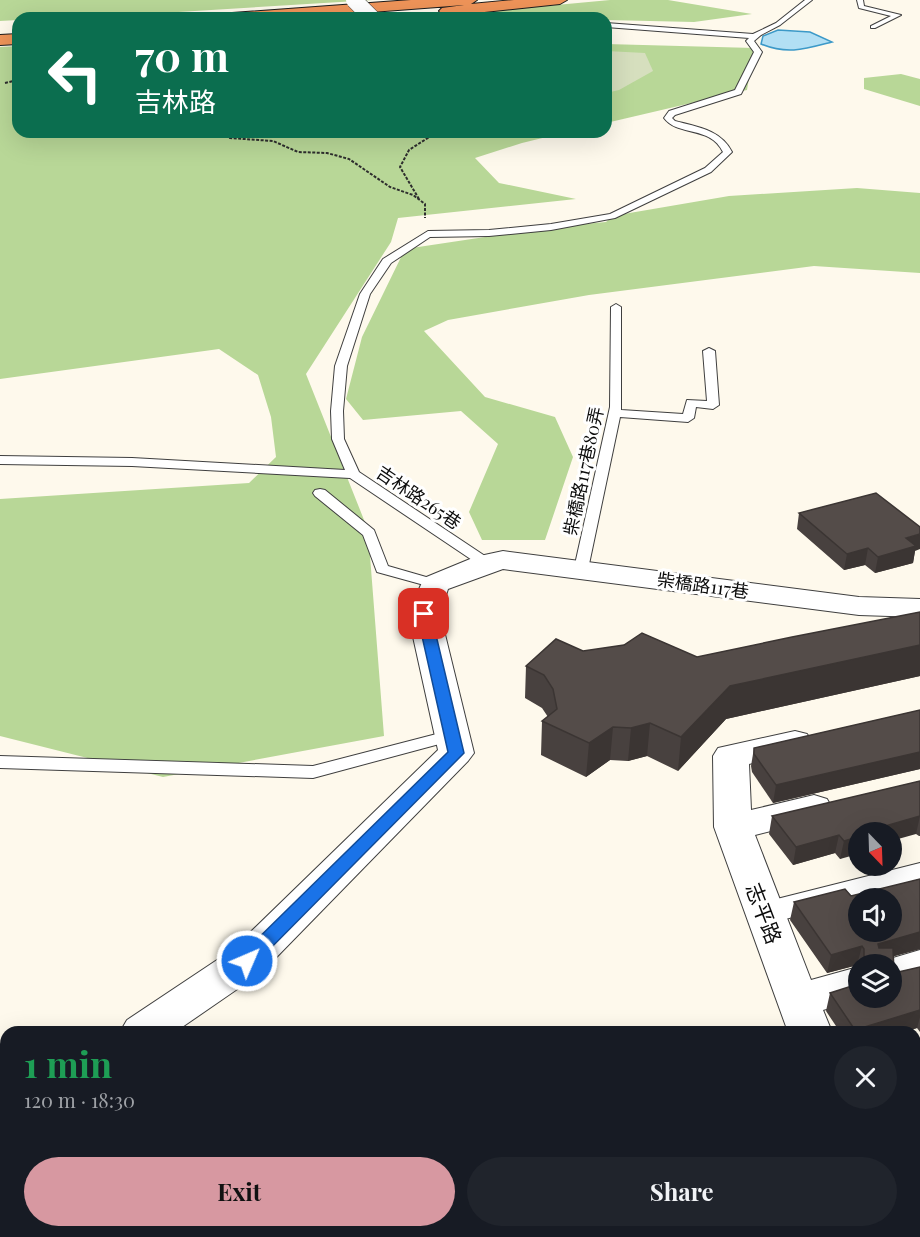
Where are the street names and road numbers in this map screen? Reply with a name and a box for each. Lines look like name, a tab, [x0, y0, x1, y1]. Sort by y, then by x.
street label: 柴橋路117巷80弄	[558, 405, 608, 537]
street label: 吉林路265巷	[372, 460, 466, 534]
street label: 柴橋路117巷	[655, 567, 751, 603]
street label: 志平路	[741, 879, 789, 947]

